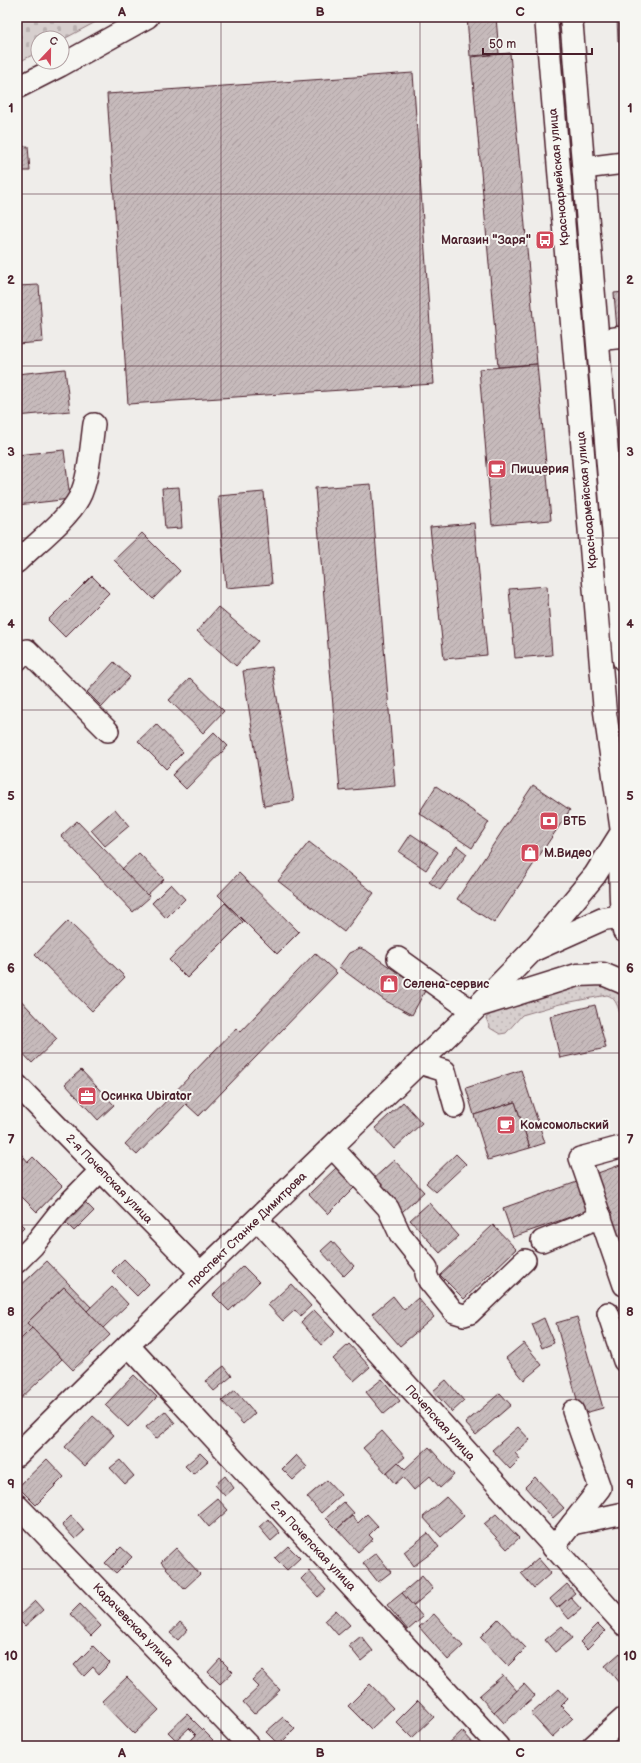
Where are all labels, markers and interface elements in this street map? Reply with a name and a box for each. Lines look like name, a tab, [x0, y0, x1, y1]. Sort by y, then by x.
text: A	[117, 4, 126, 20]
text: B	[315, 4, 325, 20]
text: C	[515, 4, 525, 20]
north arrow	[30, 30, 70, 70]
scale bar	[483, 30, 592, 56]
text: С	[48, 34, 60, 49]
text: 50 m	[489, 37, 516, 52]
text: 1	[8, 100, 14, 116]
text: 1	[627, 100, 633, 116]
street label: Красноармейская улица	[546, 108, 572, 246]
bus stop icon: Магазин "Заря"	[534, 229, 556, 251]
place label: Магазин "Заря"	[441, 233, 531, 248]
text: 2	[7, 272, 15, 288]
text: 2	[626, 272, 634, 288]
street label: Красноармейская улица	[574, 431, 600, 569]
text: 3	[7, 444, 15, 460]
text: 3	[626, 444, 634, 460]
cafe icon: Пиццерия	[486, 458, 508, 480]
place label: Пиццерия	[511, 462, 569, 477]
text: 4	[7, 616, 15, 632]
text: 4	[626, 616, 634, 632]
text: 5	[7, 788, 15, 804]
text: 5	[626, 788, 634, 804]
bank icon: ВТБ	[538, 810, 560, 832]
place label: ВТБ	[563, 814, 587, 829]
shop icon: М.Видео	[519, 842, 541, 864]
place label: М.Видео	[544, 846, 592, 861]
text: 6	[7, 960, 15, 976]
text: 6	[626, 960, 634, 976]
shop icon: Селена-сервис	[378, 973, 400, 995]
place label: Селена-сервис	[403, 977, 489, 992]
office icon: Осинка Ubirator	[76, 1085, 98, 1107]
place label: Осинка Ubirator	[101, 1089, 192, 1104]
cafe icon: Комсомольский	[495, 1114, 517, 1136]
place label: Комсомольский	[520, 1118, 609, 1133]
street label: 2-я Почепская улица	[62, 1131, 156, 1227]
text: 7	[7, 1132, 15, 1148]
text: 7	[626, 1132, 634, 1148]
street label: проспект Станке Димитрова	[184, 1169, 310, 1291]
text: 8	[7, 1304, 15, 1320]
text: 8	[626, 1304, 634, 1320]
street label: Почепская улица	[402, 1382, 478, 1464]
text: 9	[7, 1476, 15, 1492]
text: 9	[626, 1476, 634, 1492]
street label: 2-я Почепская улица	[267, 1497, 359, 1595]
street label: Карачевская улица	[89, 1580, 177, 1670]
text: 10	[4, 1648, 18, 1664]
text: 10	[623, 1648, 637, 1664]
text: A	[117, 1745, 126, 1761]
text: B	[315, 1745, 325, 1761]
text: C	[515, 1745, 525, 1761]

